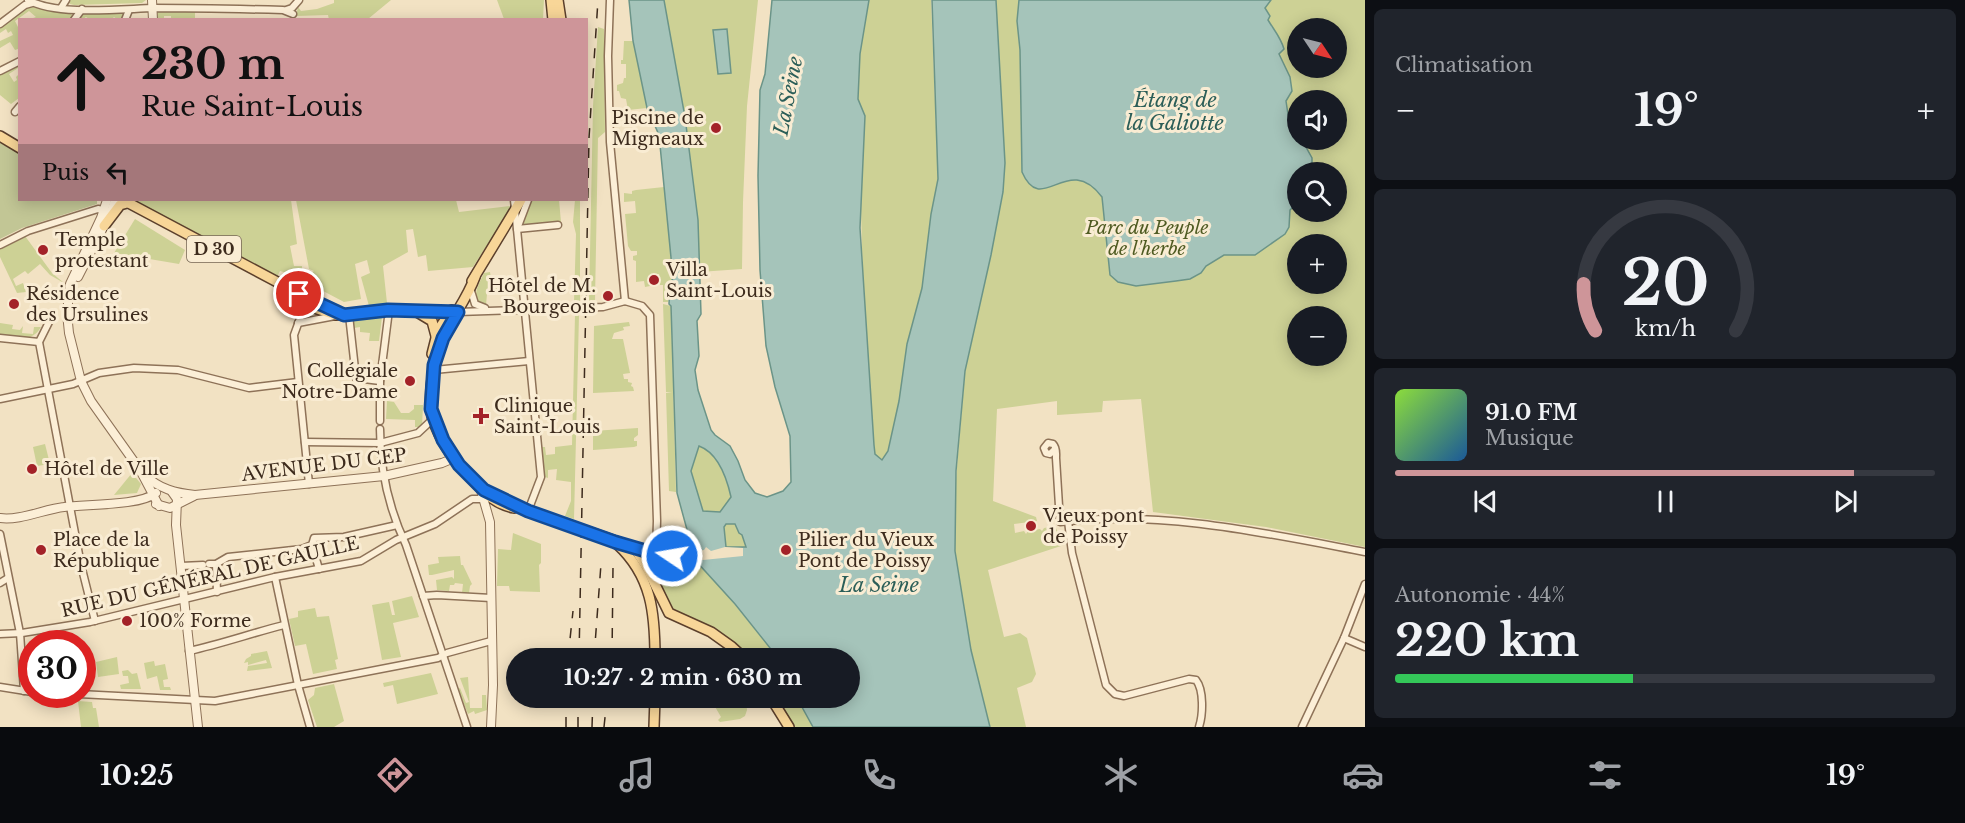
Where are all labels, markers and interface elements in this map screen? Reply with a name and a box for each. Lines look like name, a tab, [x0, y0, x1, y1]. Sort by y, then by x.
north arrow	[1287, 18, 1347, 78]
map controls	[1287, 18, 1347, 366]
text: 230 m	[141, 38, 284, 90]
icon: ahead	[42, 42, 120, 120]
text: Climatisation	[1395, 53, 1533, 77]
water label: La Seine	[768, 55, 807, 138]
text: 19°	[1634, 82, 1699, 138]
water label: Étang de la Galiotte	[1126, 87, 1224, 135]
text: Rue Saint-Louis	[141, 90, 363, 123]
button: sound	[1287, 90, 1347, 150]
text: −	[1395, 90, 1416, 131]
text: +	[1917, 90, 1935, 131]
place label: Piscine de Migneaux	[611, 107, 704, 150]
marker: Piscine de Migneaux	[709, 121, 723, 135]
icon: left	[101, 156, 134, 189]
text: Puis	[42, 159, 89, 186]
button: search	[1287, 162, 1347, 222]
park label: Parc du Peuple de l'herbe	[1084, 217, 1209, 260]
place label: Temple protestant	[55, 229, 149, 272]
button: +	[1287, 234, 1347, 294]
road number: D 30	[187, 236, 241, 262]
marker: Temple protestant	[36, 243, 50, 257]
text: 20	[1621, 244, 1709, 322]
place label: Villa Saint-Louis	[665, 259, 772, 302]
pin	[273, 268, 324, 319]
marker: Villa Saint-Louis	[647, 273, 661, 287]
place label: Hôtel de M. Bourgeois	[488, 275, 596, 318]
icon: arrive	[282, 277, 315, 310]
place label: Résidence des Ursulines	[26, 283, 148, 326]
marker: Hôtel de M. Bourgeois	[601, 289, 615, 303]
marker: Résidence des Ursulines	[7, 297, 21, 311]
button: −	[1287, 306, 1347, 366]
text: km/h	[1635, 315, 1696, 342]
place label: Collégiale Notre-Dame	[282, 360, 398, 403]
marker: Collégiale Notre-Dame	[403, 374, 417, 388]
place label: Clinique Saint-Louis	[494, 395, 600, 438]
text: 91.0 FM	[1485, 399, 1578, 426]
marker: Clinique Saint-Louis	[472, 407, 490, 425]
text: Musique	[1485, 426, 1574, 450]
street label: AVENUE DU CEP	[239, 444, 408, 486]
place label: Hôtel de Ville	[44, 458, 169, 480]
marker: Hôtel de Ville	[25, 462, 39, 476]
icon: previous	[1469, 485, 1502, 518]
icon: pause	[1649, 485, 1682, 518]
icon: next	[1829, 485, 1862, 518]
place label: Vieux pont de Poissy	[1042, 505, 1145, 548]
marker: Vieux pont de Poissy	[1024, 519, 1038, 533]
position arrow	[640, 524, 704, 588]
place label: Place de la République	[53, 529, 160, 572]
place label: Pilier du Vieux Pont de Poissy	[798, 529, 934, 572]
street label: RUE DU GÉNÉRAL DE GAULLE	[59, 531, 361, 622]
marker: Place de la République	[34, 543, 48, 557]
marker: Pilier du Vieux Pont de Poissy	[779, 543, 793, 557]
water label: La Seine	[838, 573, 919, 597]
text: Autonomie · 44%	[1395, 583, 1565, 607]
place label: 100% Forme	[139, 610, 251, 632]
text: 220 km	[1395, 612, 1579, 668]
marker: 100% Forme	[120, 614, 134, 628]
speed limit sign: 30	[18, 630, 96, 708]
text: 10:27 · 2 min · 630 m	[564, 664, 802, 691]
icon: directions	[374, 754, 416, 796]
icon: music	[616, 754, 658, 796]
icon: phone	[858, 754, 900, 796]
icon: climate	[1100, 754, 1142, 796]
icon: car	[1342, 754, 1384, 796]
icon: filters	[1584, 754, 1626, 796]
text: 10:25	[100, 759, 174, 792]
text: 19°	[1826, 759, 1865, 792]

